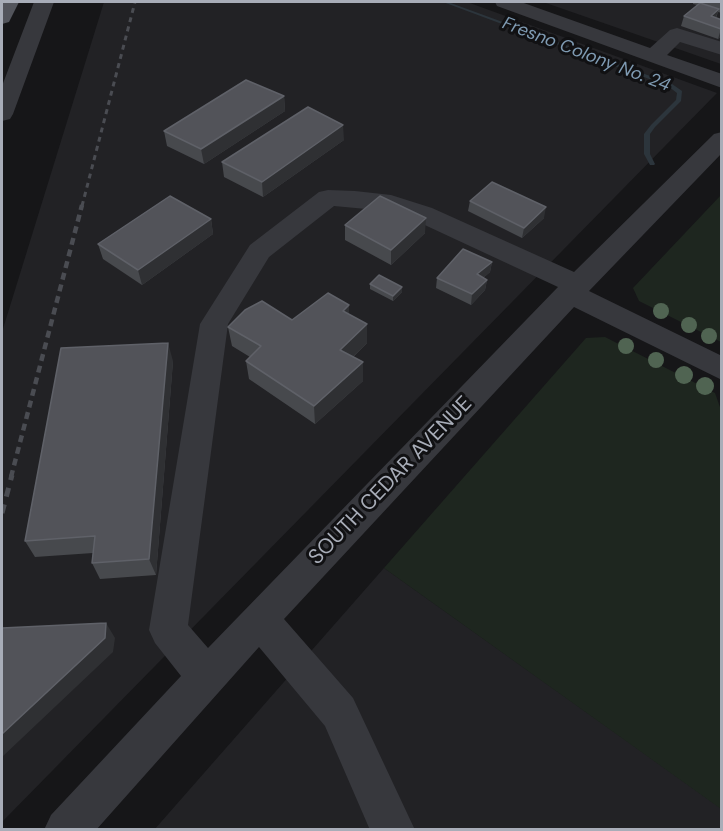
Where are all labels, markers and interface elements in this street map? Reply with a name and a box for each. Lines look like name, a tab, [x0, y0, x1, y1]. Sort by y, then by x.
water label: Fresno Colony No. 24	[499, 13, 673, 97]
street label: SOUTH CEDAR AVENUE	[304, 392, 478, 570]

